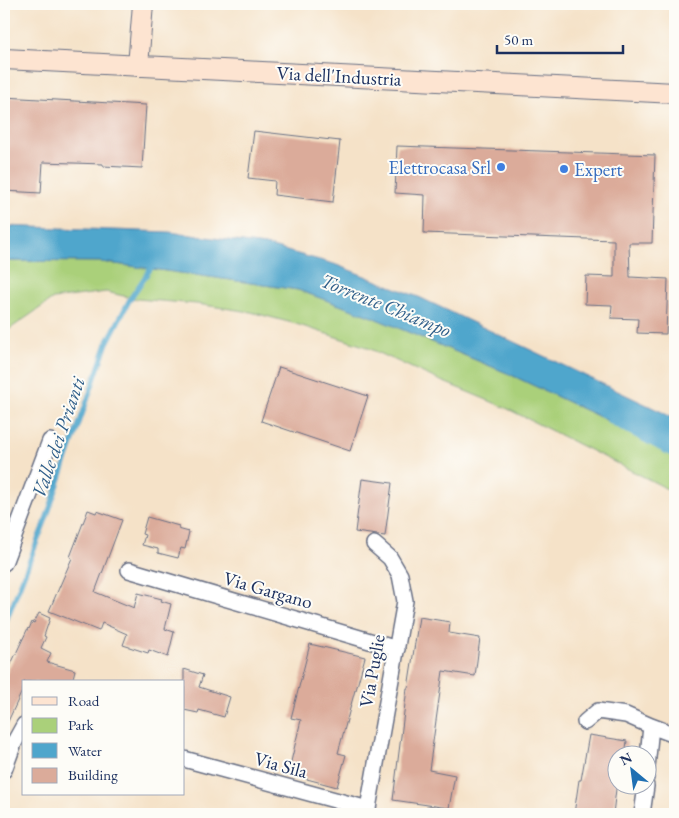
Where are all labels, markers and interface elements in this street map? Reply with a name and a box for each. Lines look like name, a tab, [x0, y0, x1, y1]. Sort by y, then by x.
scale bar	[497, 22, 623, 54]
text: 50 m	[504, 30, 533, 49]
street label: Via dell'Industria	[276, 60, 403, 92]
place label: Elettrocasa Srl	[388, 155, 491, 180]
place label: Expert	[574, 157, 623, 182]
marker: Elettrocasa Srl	[495, 161, 507, 173]
marker: Expert	[558, 163, 570, 175]
water label: Torrente Chiampo	[317, 267, 455, 343]
water label: Valle dei Prianti	[25, 372, 91, 501]
street label: Via Gargano	[221, 565, 315, 615]
street label: Via Puglie	[353, 632, 391, 710]
legend	[22, 680, 185, 796]
text: Road	[68, 691, 100, 710]
text: Park	[68, 715, 95, 734]
text: Water	[68, 741, 102, 760]
street label: Via Sila	[252, 746, 311, 784]
north arrow	[606, 746, 656, 796]
text: N	[616, 748, 636, 769]
text: Building	[68, 765, 118, 784]

